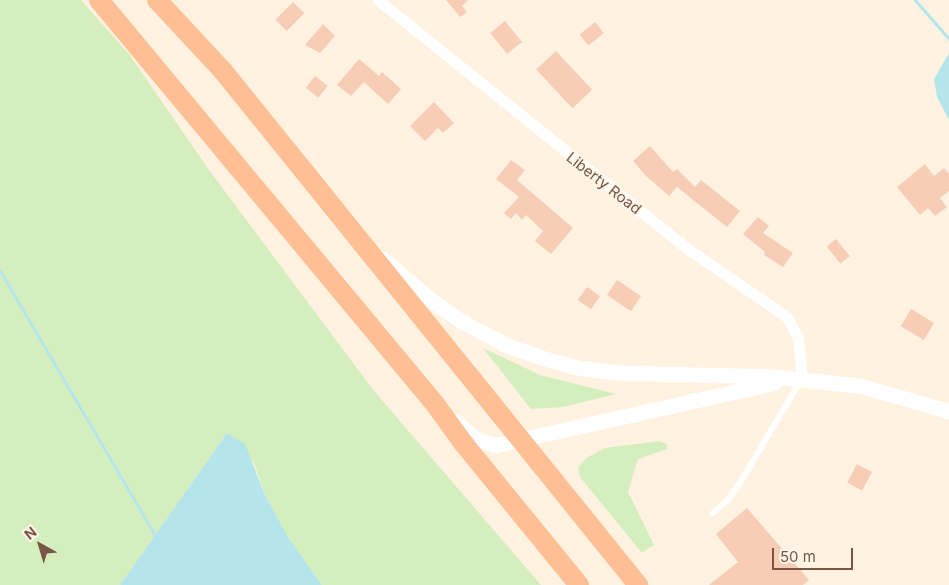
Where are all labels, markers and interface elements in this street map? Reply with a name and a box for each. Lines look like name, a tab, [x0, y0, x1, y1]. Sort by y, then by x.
street label: Liberty Road	[563, 148, 645, 218]
north arrow	[15, 520, 65, 570]
text: N	[21, 523, 40, 543]
scale bar	[774, 538, 855, 570]
text: 50 m	[780, 547, 816, 566]

